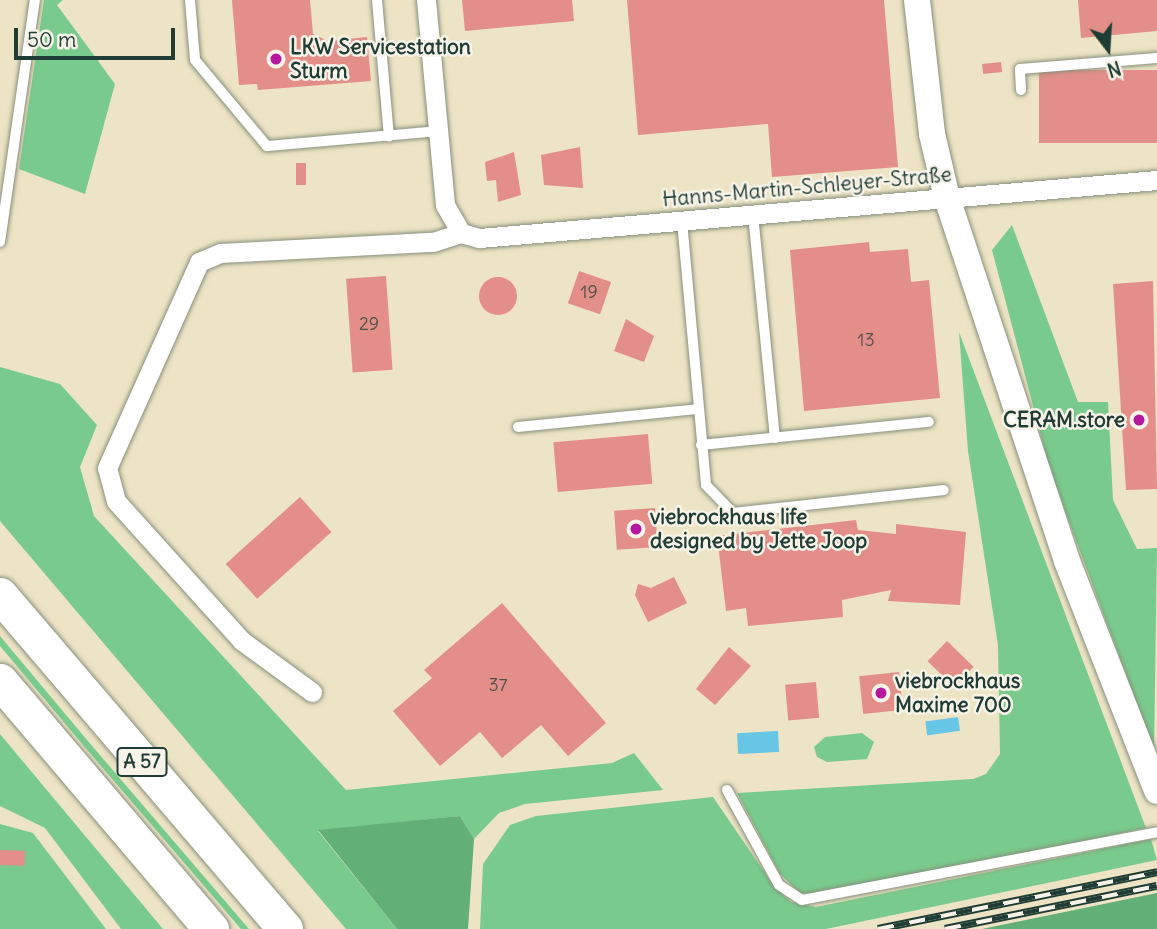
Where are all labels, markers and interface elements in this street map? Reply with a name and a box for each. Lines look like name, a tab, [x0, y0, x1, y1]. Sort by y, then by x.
scale bar	[18, 14, 178, 58]
north arrow	[1073, 14, 1143, 84]
text: 50 m	[27, 26, 76, 53]
place label: LKW Servicestation Sturm	[290, 34, 471, 84]
marker: LKW Servicestation Sturm	[268, 51, 284, 67]
text: N	[1104, 56, 1124, 82]
street label: Hanns-Martin-Schleyer-Straße	[661, 162, 953, 212]
house number: 19	[580, 281, 598, 303]
house number: 29	[359, 313, 379, 335]
house number: 13	[857, 329, 875, 351]
place label: CERAM.store	[1003, 407, 1125, 433]
marker: CERAM.store	[1131, 412, 1147, 428]
place label: viebrockhaus life designed by Jette Joop	[650, 504, 867, 554]
marker: viebrockhaus life designed by Jette Joop	[628, 521, 644, 537]
place label: viebrockhaus Maxime 700	[895, 668, 1020, 718]
house number: 37	[488, 674, 508, 696]
marker: viebrockhaus Maxime 700	[873, 685, 889, 701]
road number: A 57	[116, 747, 168, 778]

